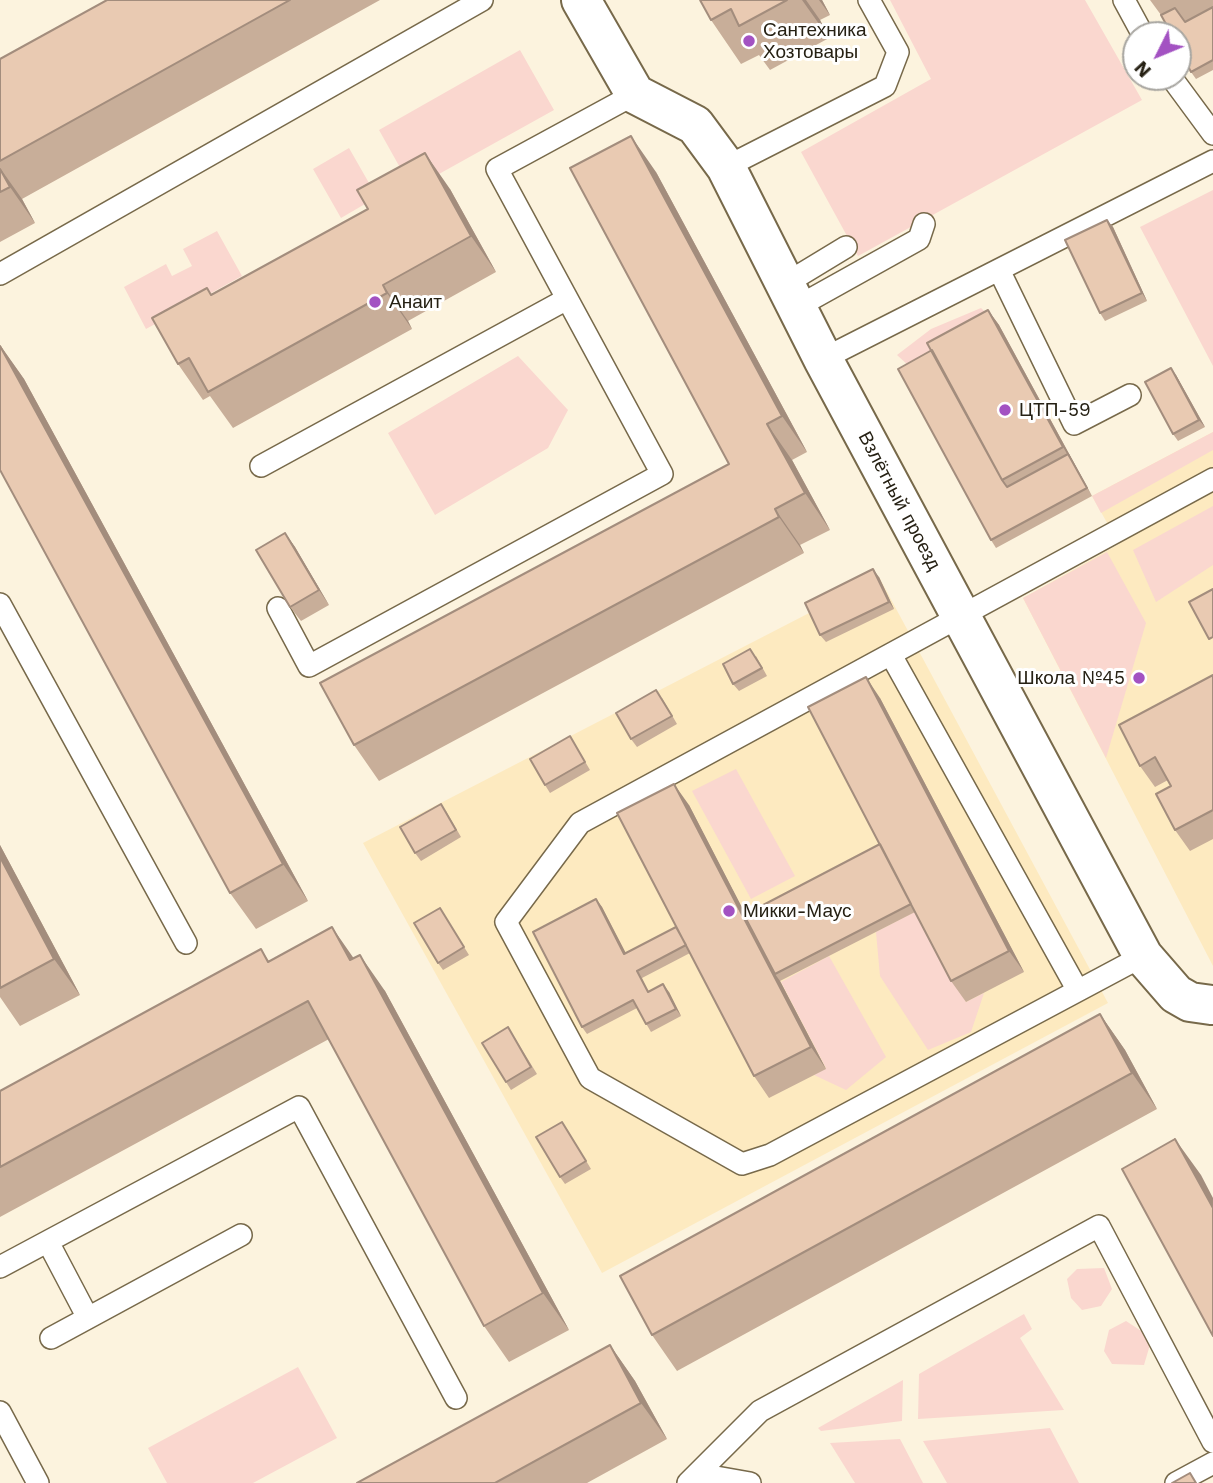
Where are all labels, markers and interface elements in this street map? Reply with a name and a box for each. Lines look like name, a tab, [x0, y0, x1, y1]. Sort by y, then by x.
place label: Сантехника Хозтовары	[763, 19, 867, 63]
north arrow	[1122, 21, 1192, 91]
marker: Сантехника Хозтовары	[741, 33, 757, 49]
text: N	[1130, 56, 1156, 82]
place label: Анаит	[389, 291, 442, 313]
marker: Анаит	[367, 294, 383, 310]
place label: ЦТП-59	[1019, 399, 1091, 421]
marker: ЦТП-59	[997, 402, 1013, 418]
street label: Взлётный проезд	[853, 428, 945, 574]
place label: Школа №45	[1017, 667, 1125, 689]
marker: Школа №45	[1131, 670, 1147, 686]
place label: Микки-Маус	[743, 900, 852, 922]
marker: Микки-Маус	[721, 903, 737, 919]

